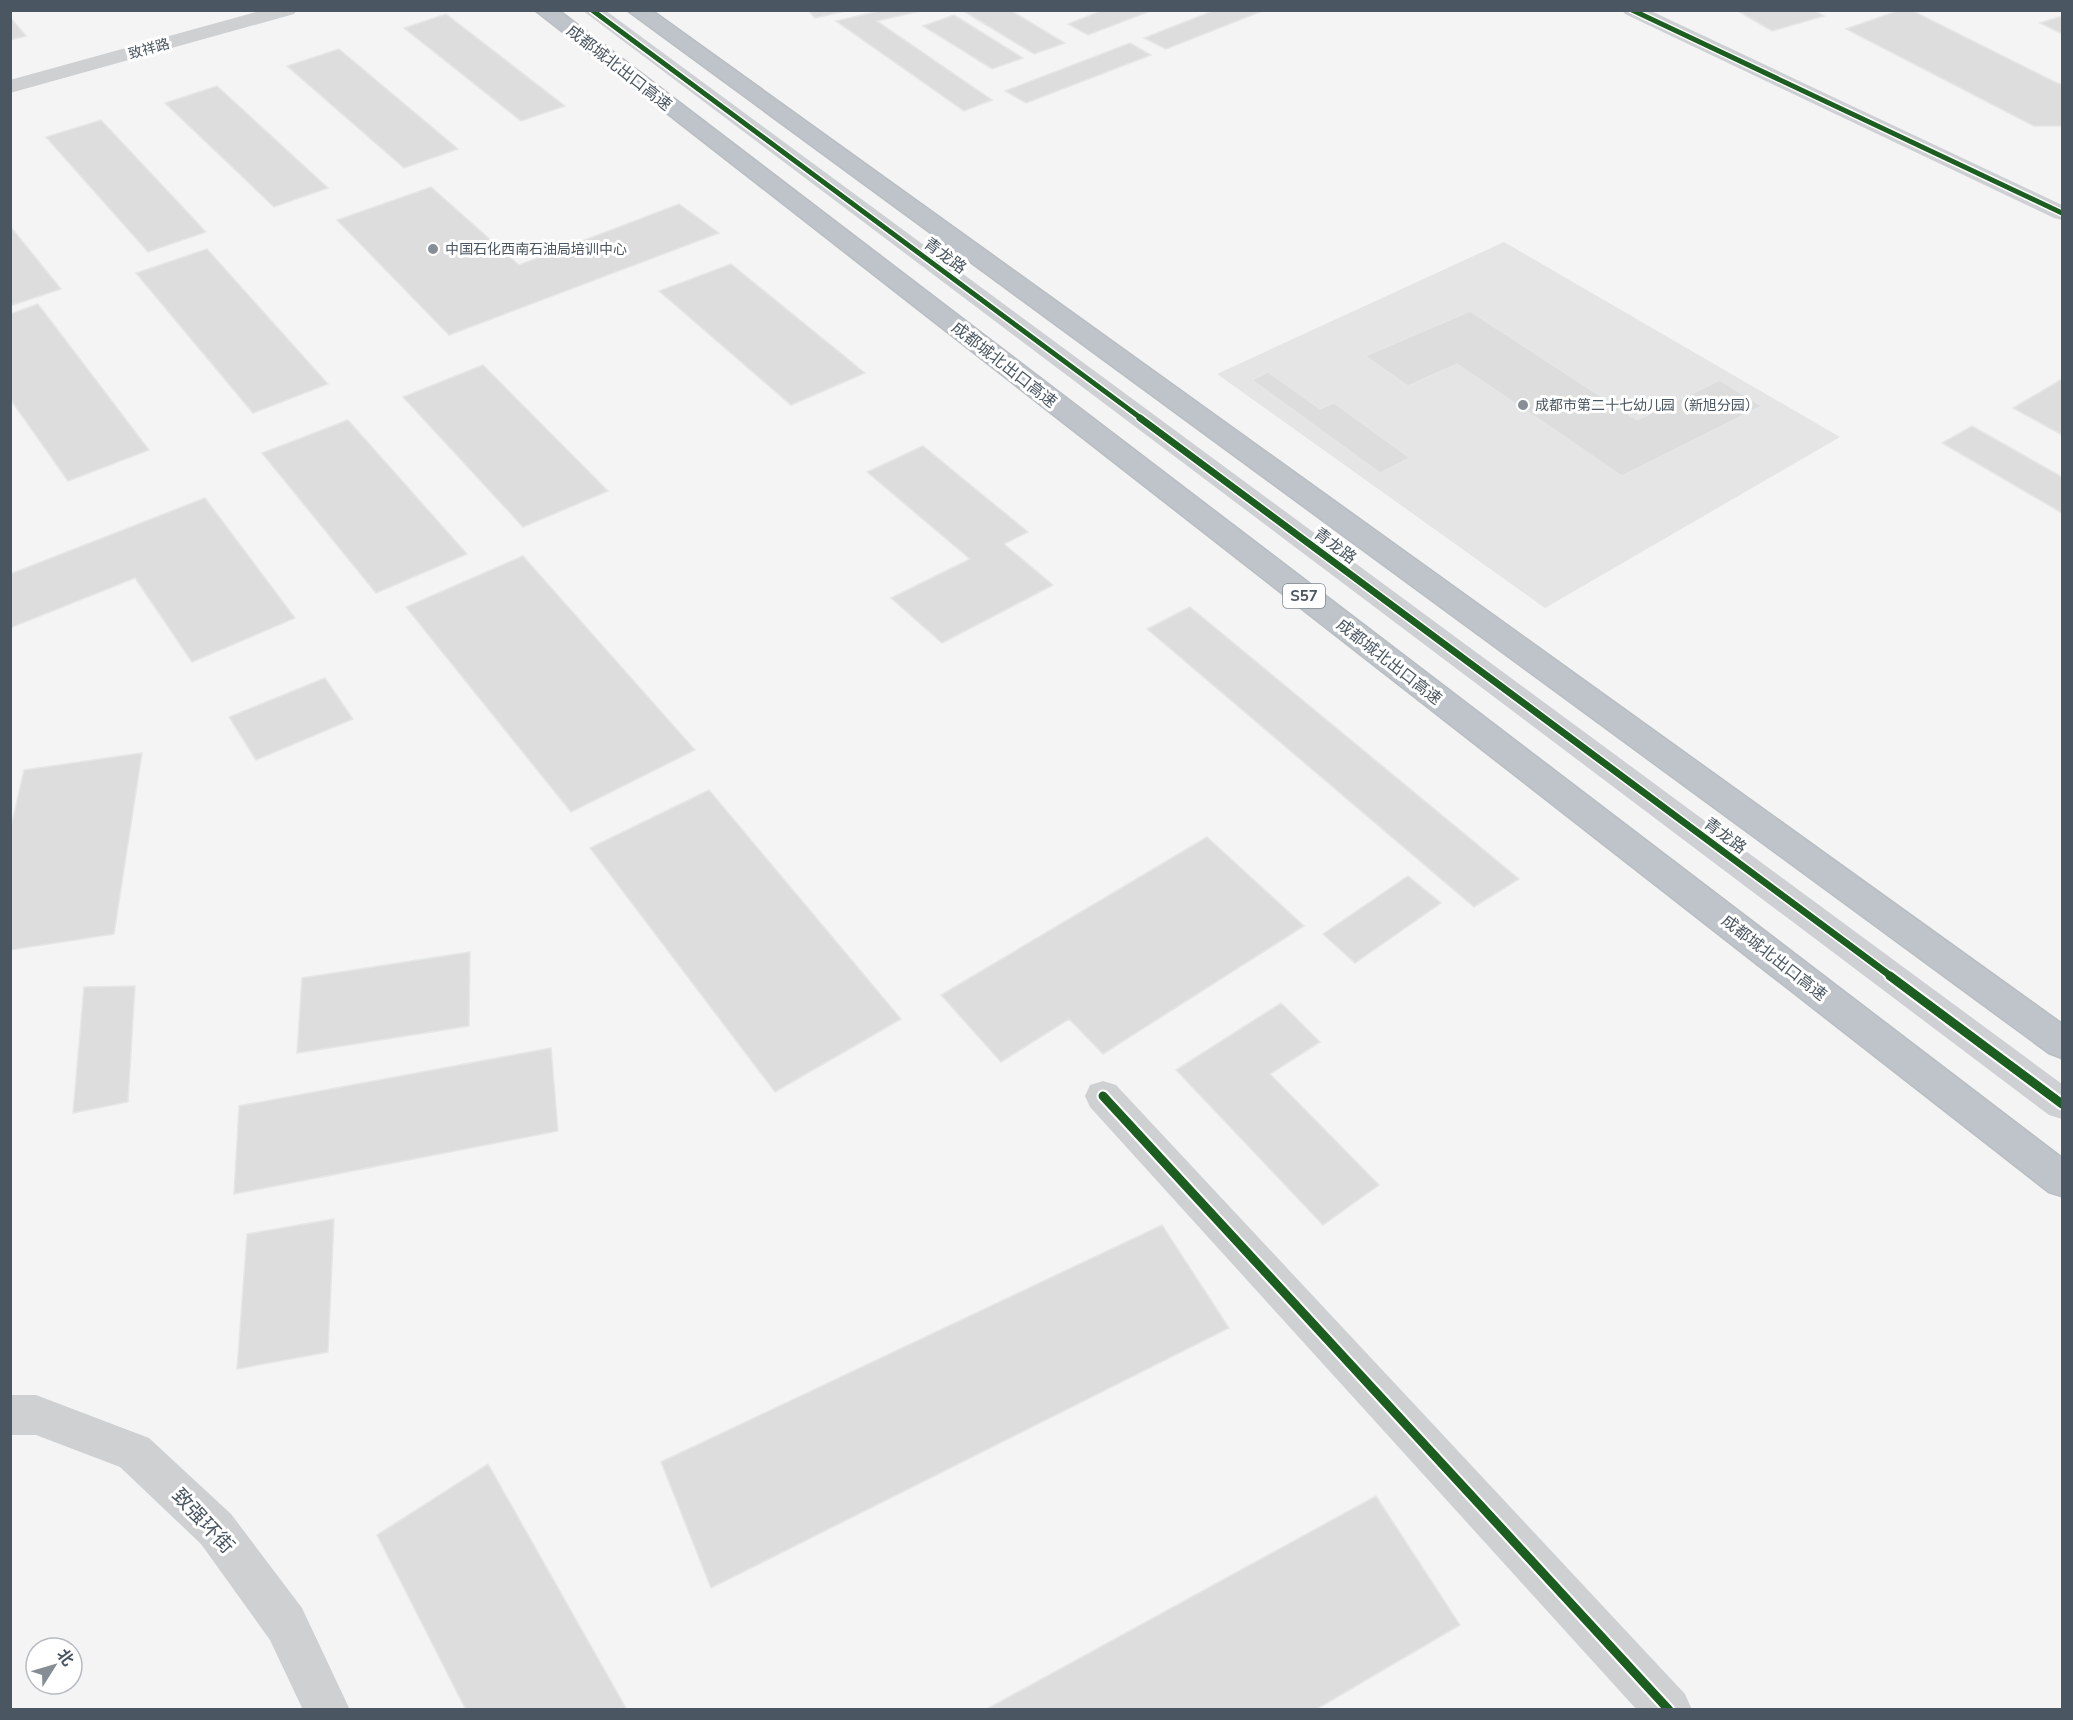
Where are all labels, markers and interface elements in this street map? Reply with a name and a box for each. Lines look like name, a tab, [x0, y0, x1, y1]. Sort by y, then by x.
street label: 成都城北出口高速	[562, 20, 676, 116]
street label: 致祥路	[126, 34, 172, 64]
street label: 青龙路	[919, 233, 971, 279]
place label: 中国石化西南石油局培训中心	[445, 240, 627, 259]
marker: 中国石化西南石油局培训中心	[426, 242, 440, 256]
street label: 成都城北出口高速	[947, 317, 1061, 413]
place label: 成都市第二十七幼儿园（新旭分园）	[1535, 396, 1759, 415]
marker: 成都市第二十七幼儿园（新旭分园）	[1516, 398, 1530, 412]
street label: 青龙路	[1309, 523, 1361, 569]
road number: S57	[1283, 584, 1325, 608]
street label: 成都城北出口高速	[1332, 614, 1446, 710]
street label: 青龙路	[1699, 813, 1751, 859]
street label: 成都城北出口高速	[1717, 910, 1831, 1006]
street label: 致强环街	[166, 1483, 240, 1559]
north arrow	[24, 1636, 84, 1696]
text: 北	[52, 1645, 79, 1671]

